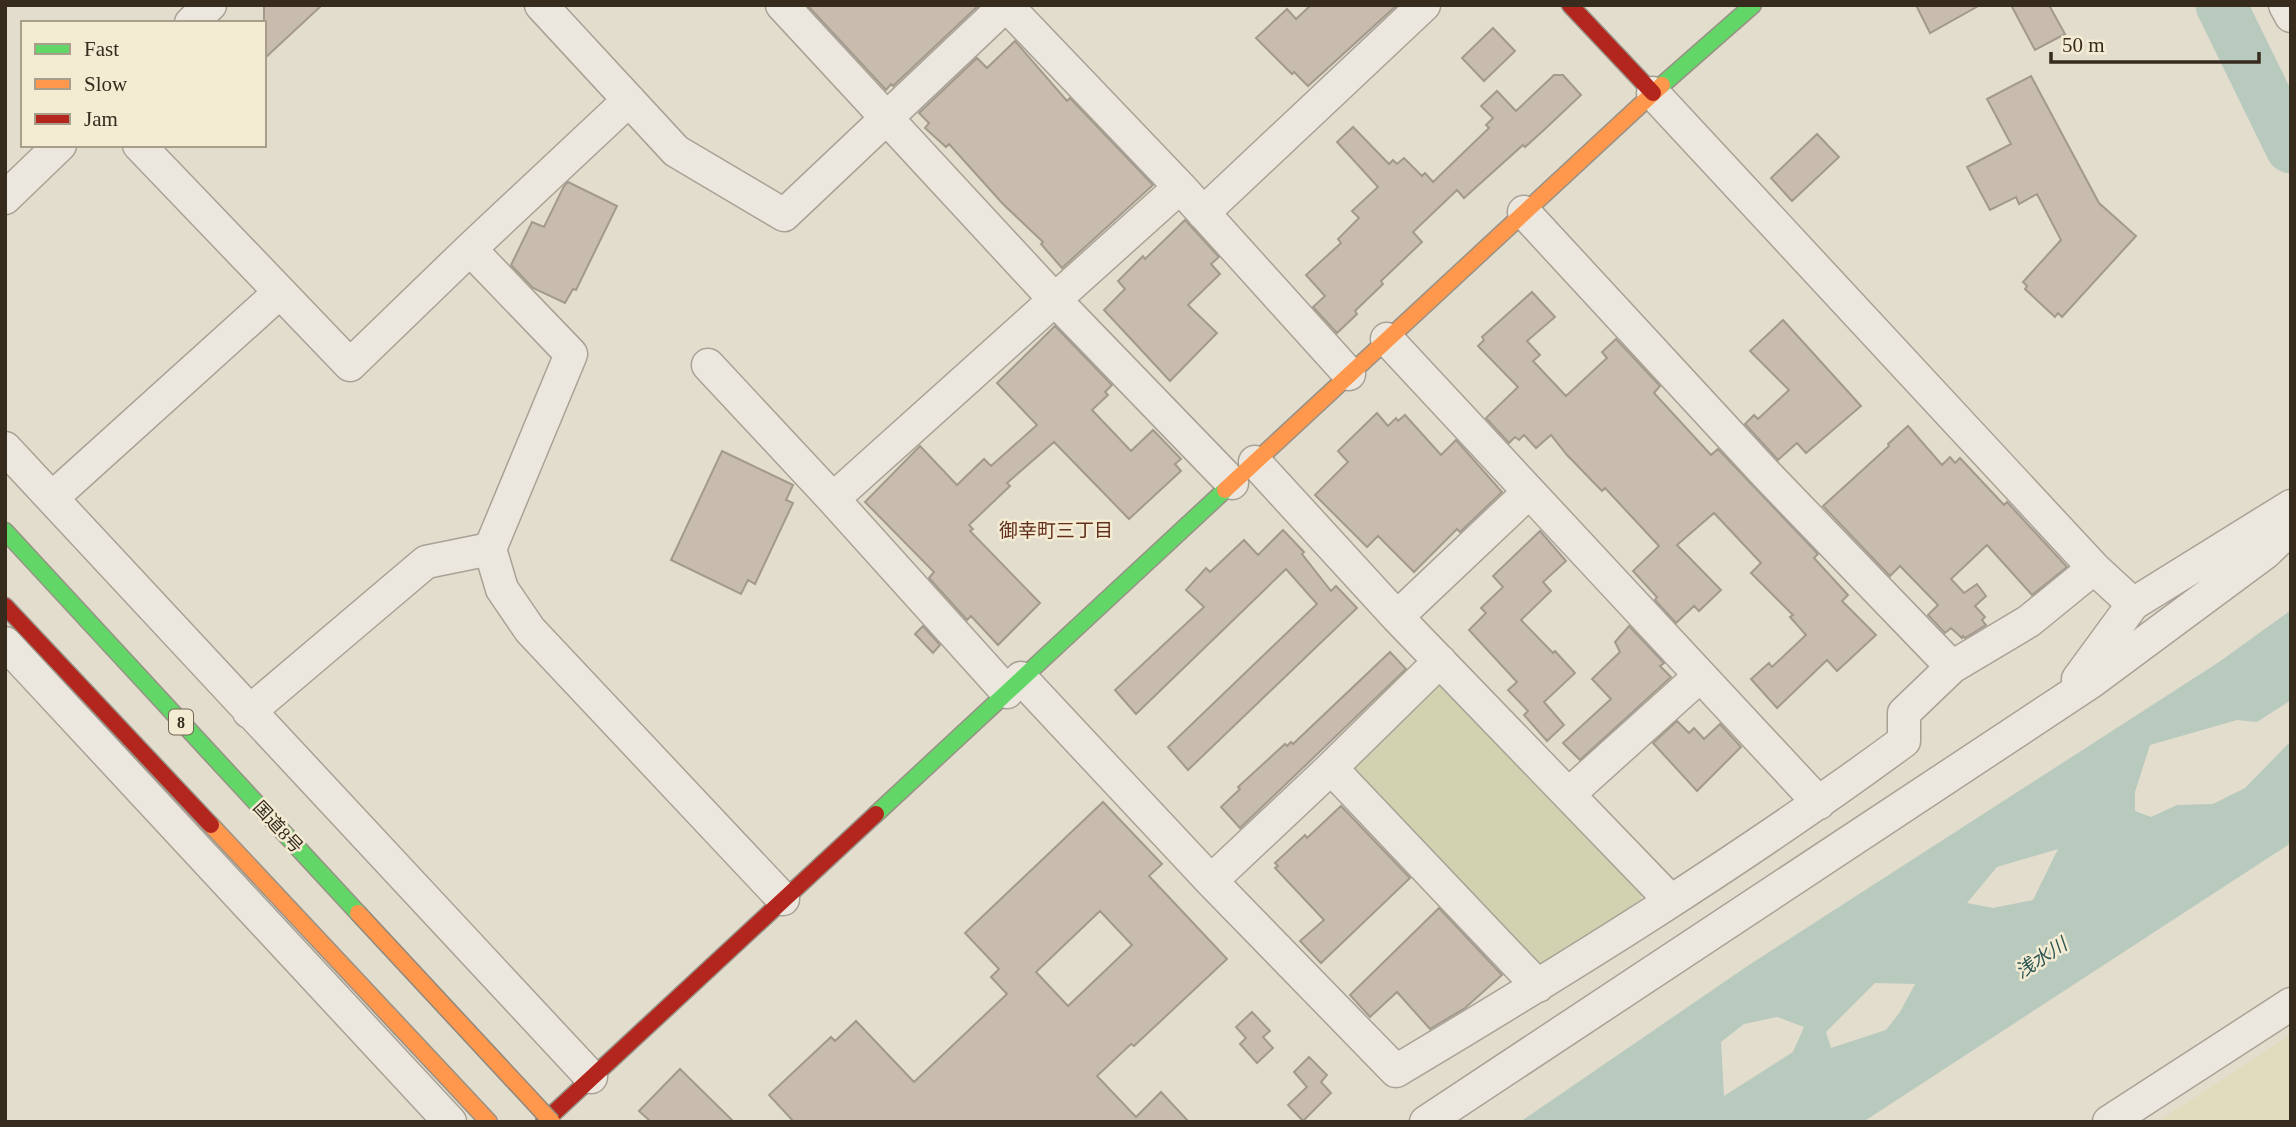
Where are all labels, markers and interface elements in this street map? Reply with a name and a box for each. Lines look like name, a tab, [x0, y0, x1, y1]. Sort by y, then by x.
legend	[21, 21, 266, 147]
scale bar	[2051, 21, 2259, 65]
text: 50 m	[2062, 33, 2105, 57]
text: Fast	[84, 37, 119, 61]
text: Slow	[84, 72, 128, 96]
text: Jam	[84, 107, 118, 131]
district label: 御幸町三丁目	[999, 520, 1113, 541]
road number: 8	[169, 709, 193, 734]
street label: 国道8号	[249, 797, 307, 857]
water label: 浅水川	[2011, 933, 2072, 982]

